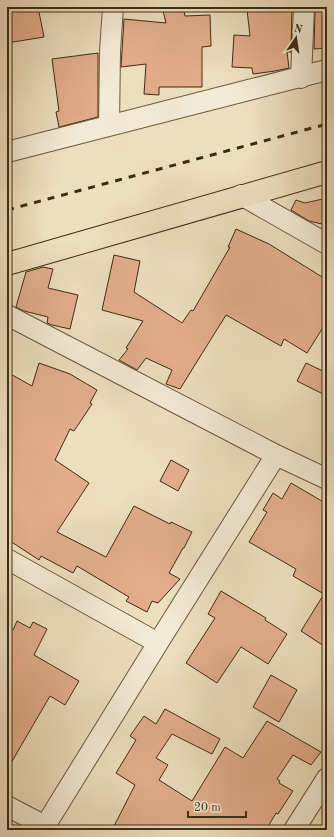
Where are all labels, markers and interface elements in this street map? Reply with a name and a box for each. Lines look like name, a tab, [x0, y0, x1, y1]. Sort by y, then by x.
north arrow	[276, 18, 316, 58]
text: N	[293, 23, 304, 36]
scale bar	[188, 793, 246, 819]
text: 20 m	[194, 802, 221, 814]

